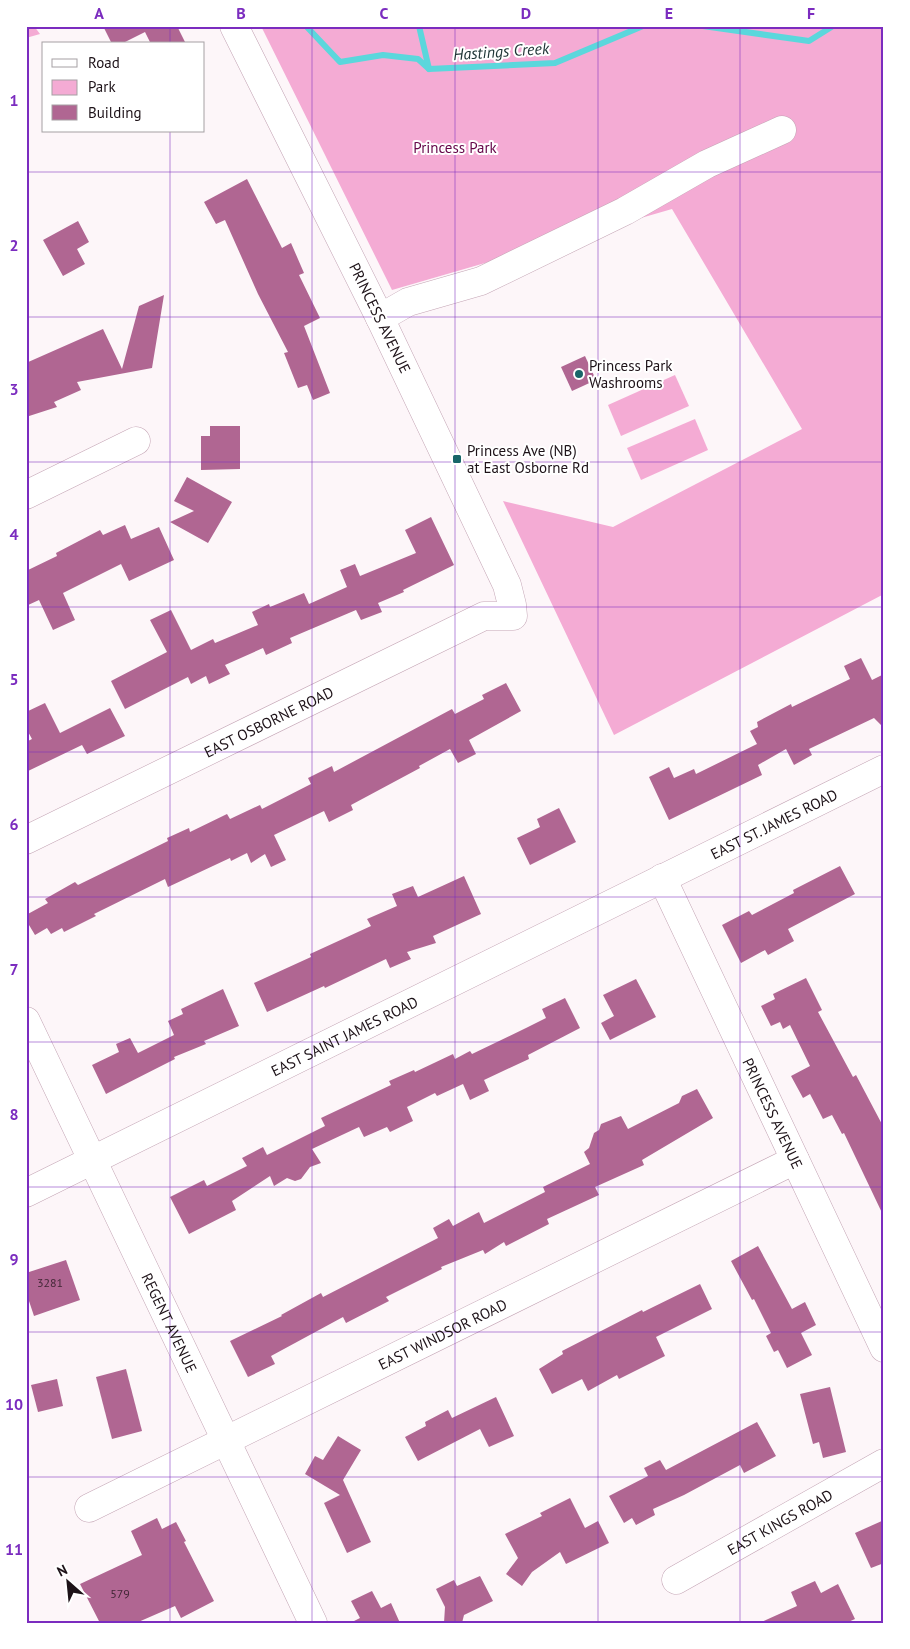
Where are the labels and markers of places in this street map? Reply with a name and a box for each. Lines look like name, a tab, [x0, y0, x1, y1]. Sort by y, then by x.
place label: Princess Park Washrooms	[589, 356, 673, 392]
marker: Princess Park Washrooms	[573, 368, 585, 380]
place label: Princess Ave (NB) at East Osborne Rd	[467, 441, 589, 477]
marker: Princess Ave (NB) at East Osborne Rd	[451, 453, 463, 465]

